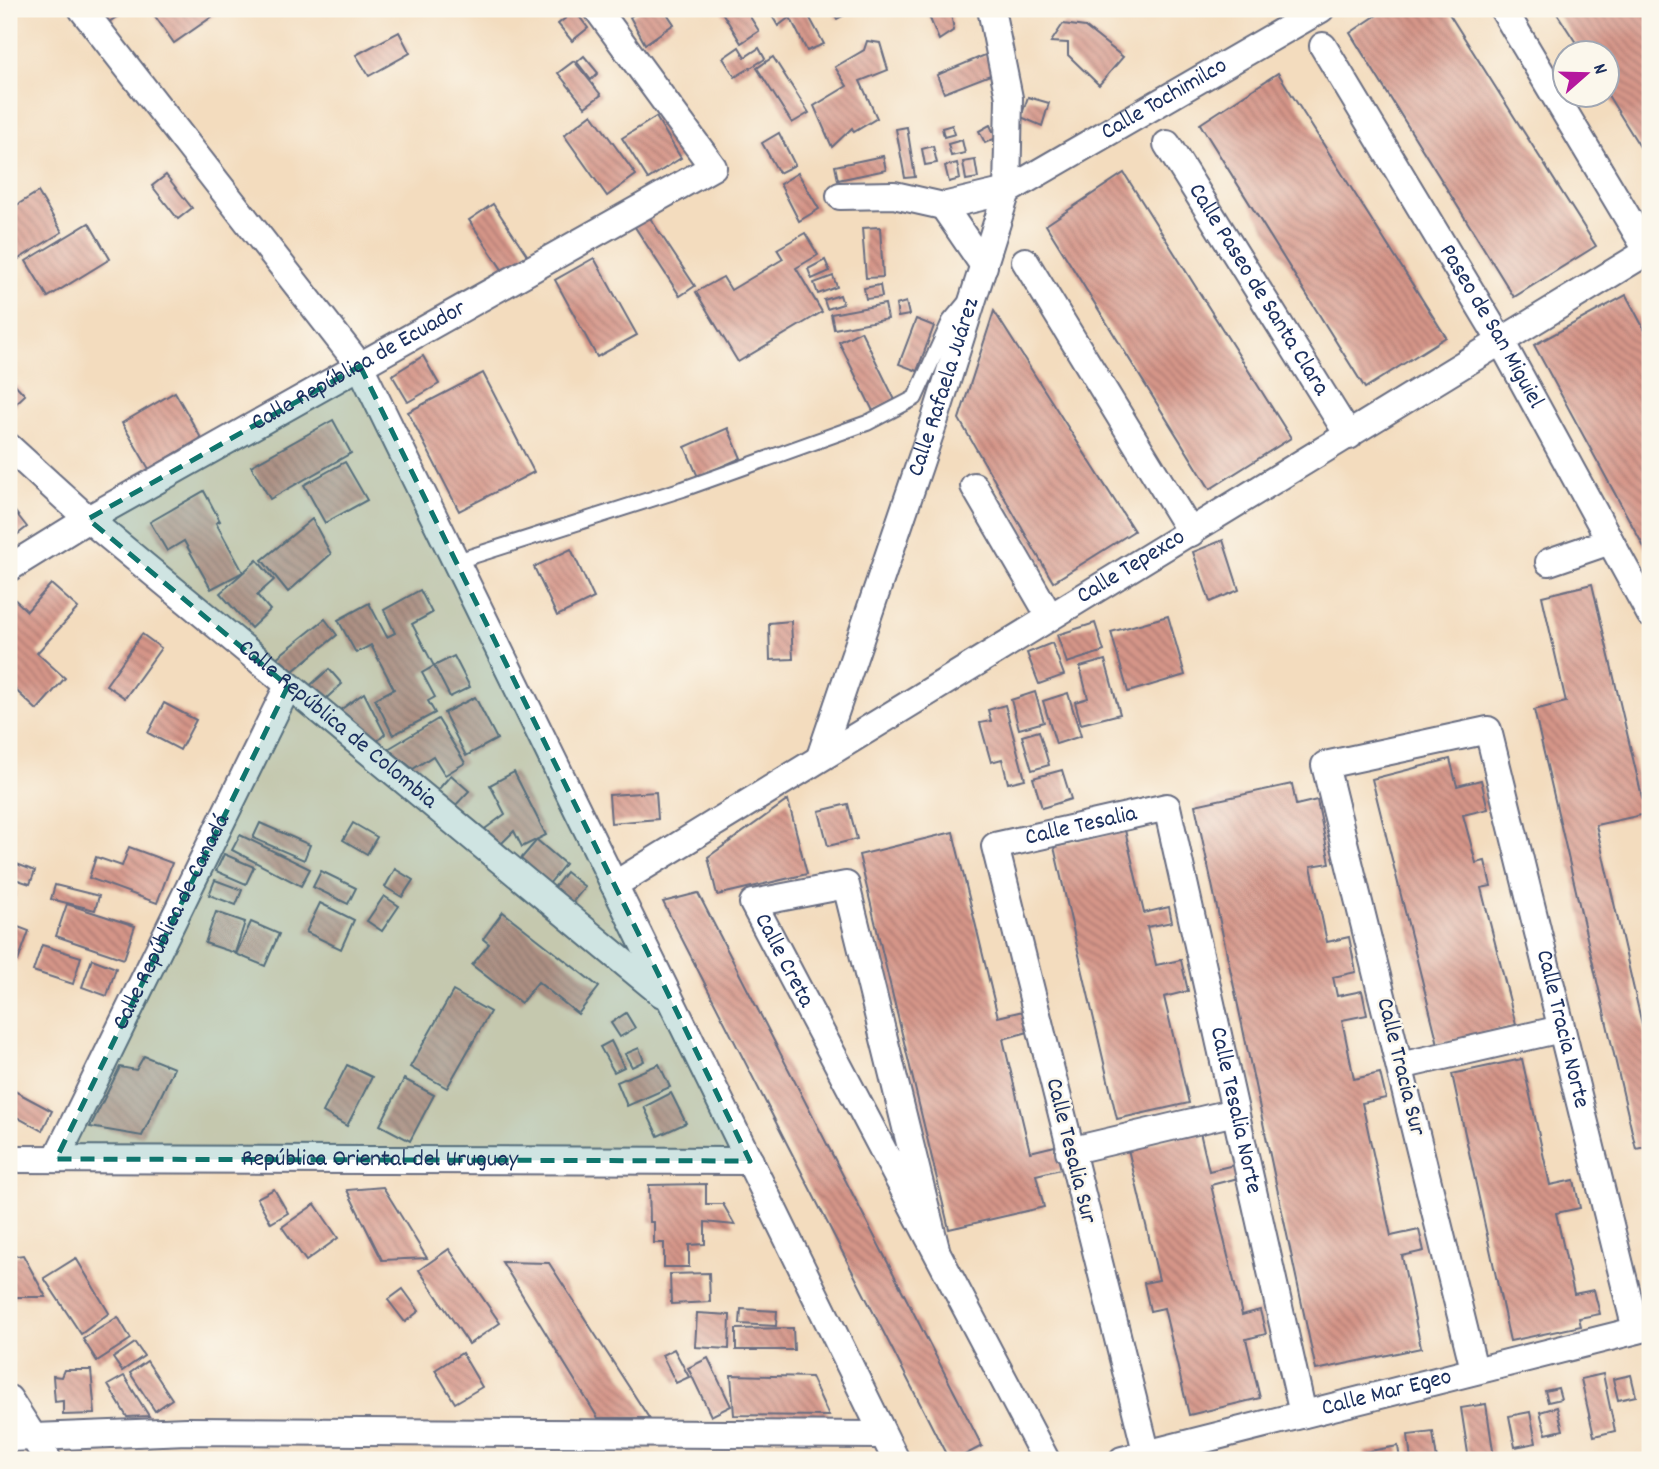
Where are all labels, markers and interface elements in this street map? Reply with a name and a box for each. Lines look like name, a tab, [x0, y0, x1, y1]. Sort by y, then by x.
north arrow	[1550, 38, 1620, 108]
street label: Calle Tochimilco	[1095, 50, 1234, 150]
text: N	[1584, 60, 1613, 78]
street label: Calle Paseo de Santa Clara	[1179, 177, 1337, 403]
street label: Paseo de San Miguiel	[1430, 238, 1552, 415]
street label: Calle República de Ecuador	[245, 292, 473, 440]
street label: Calle Rafaela Juárez	[900, 294, 989, 481]
street label: Calle Tepexco	[1070, 521, 1192, 614]
street label: Calle República de Colombia	[230, 632, 445, 818]
street label: Calle Tesalia	[1022, 797, 1141, 856]
street label: Calle República de Canadá	[105, 808, 240, 1036]
street label: Calle Creta	[745, 908, 822, 1014]
street label: Calle Tracia Norte	[1526, 946, 1598, 1112]
street label: Calle Tracia Sur	[1366, 994, 1434, 1140]
street label: Calle Tesalia Norte	[1200, 1024, 1270, 1197]
street label: Calle Tesalia Sur	[1036, 1075, 1105, 1227]
street label: República Oriental del Uruguay	[242, 1143, 520, 1177]
street label: Calle Mar Egeo	[1318, 1361, 1455, 1426]

